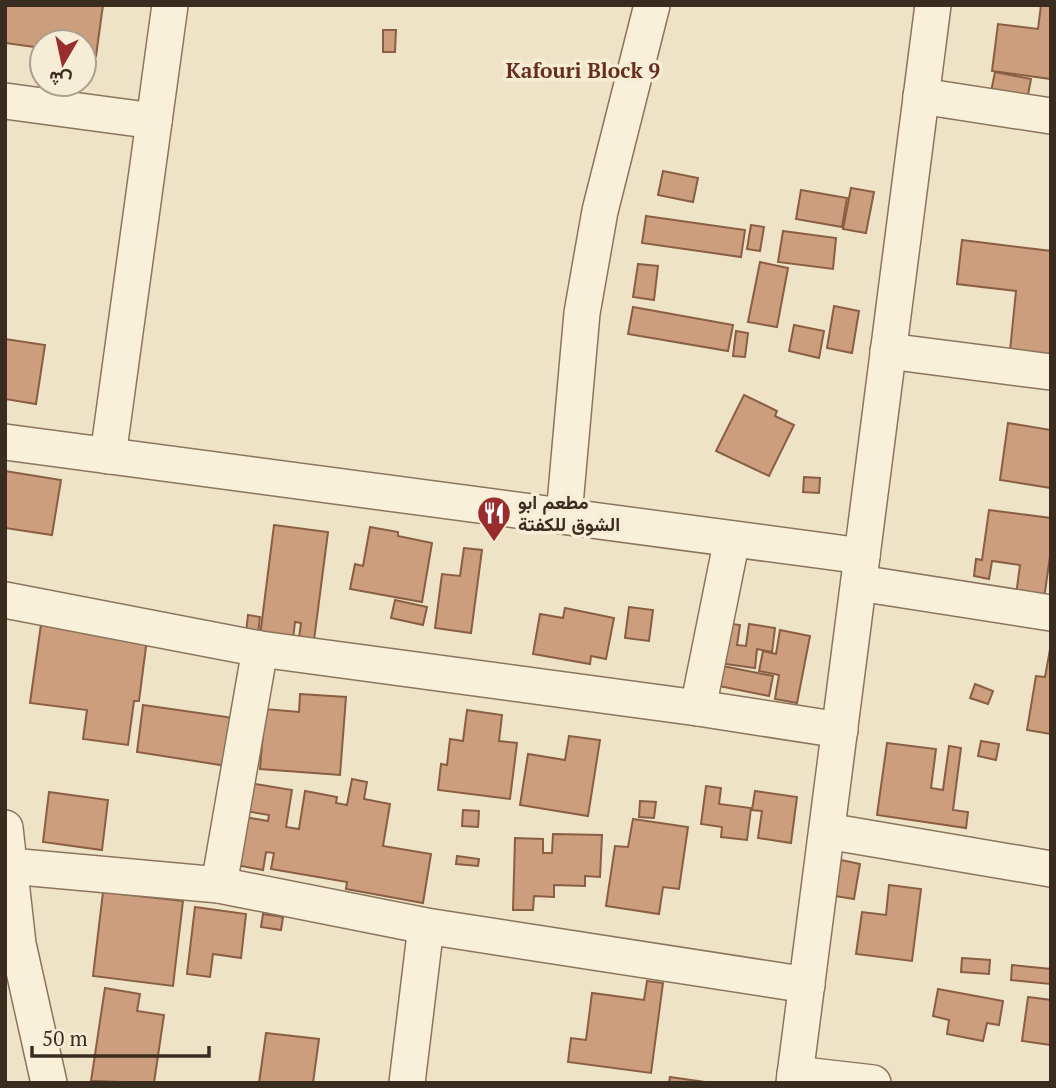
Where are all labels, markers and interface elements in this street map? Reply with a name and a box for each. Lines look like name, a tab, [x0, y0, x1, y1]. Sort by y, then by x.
north arrow	[28, 28, 98, 98]
district label: Kafouri Block 9	[506, 56, 660, 84]
text: ش	[47, 66, 73, 94]
place label: مطعم ابو الشوق للكفتة	[518, 489, 620, 537]
restaurant icon: مطعم ابو الشوق للكفتة	[475, 494, 513, 543]
scale bar	[32, 1014, 208, 1058]
text: 50 m	[42, 1024, 88, 1052]

